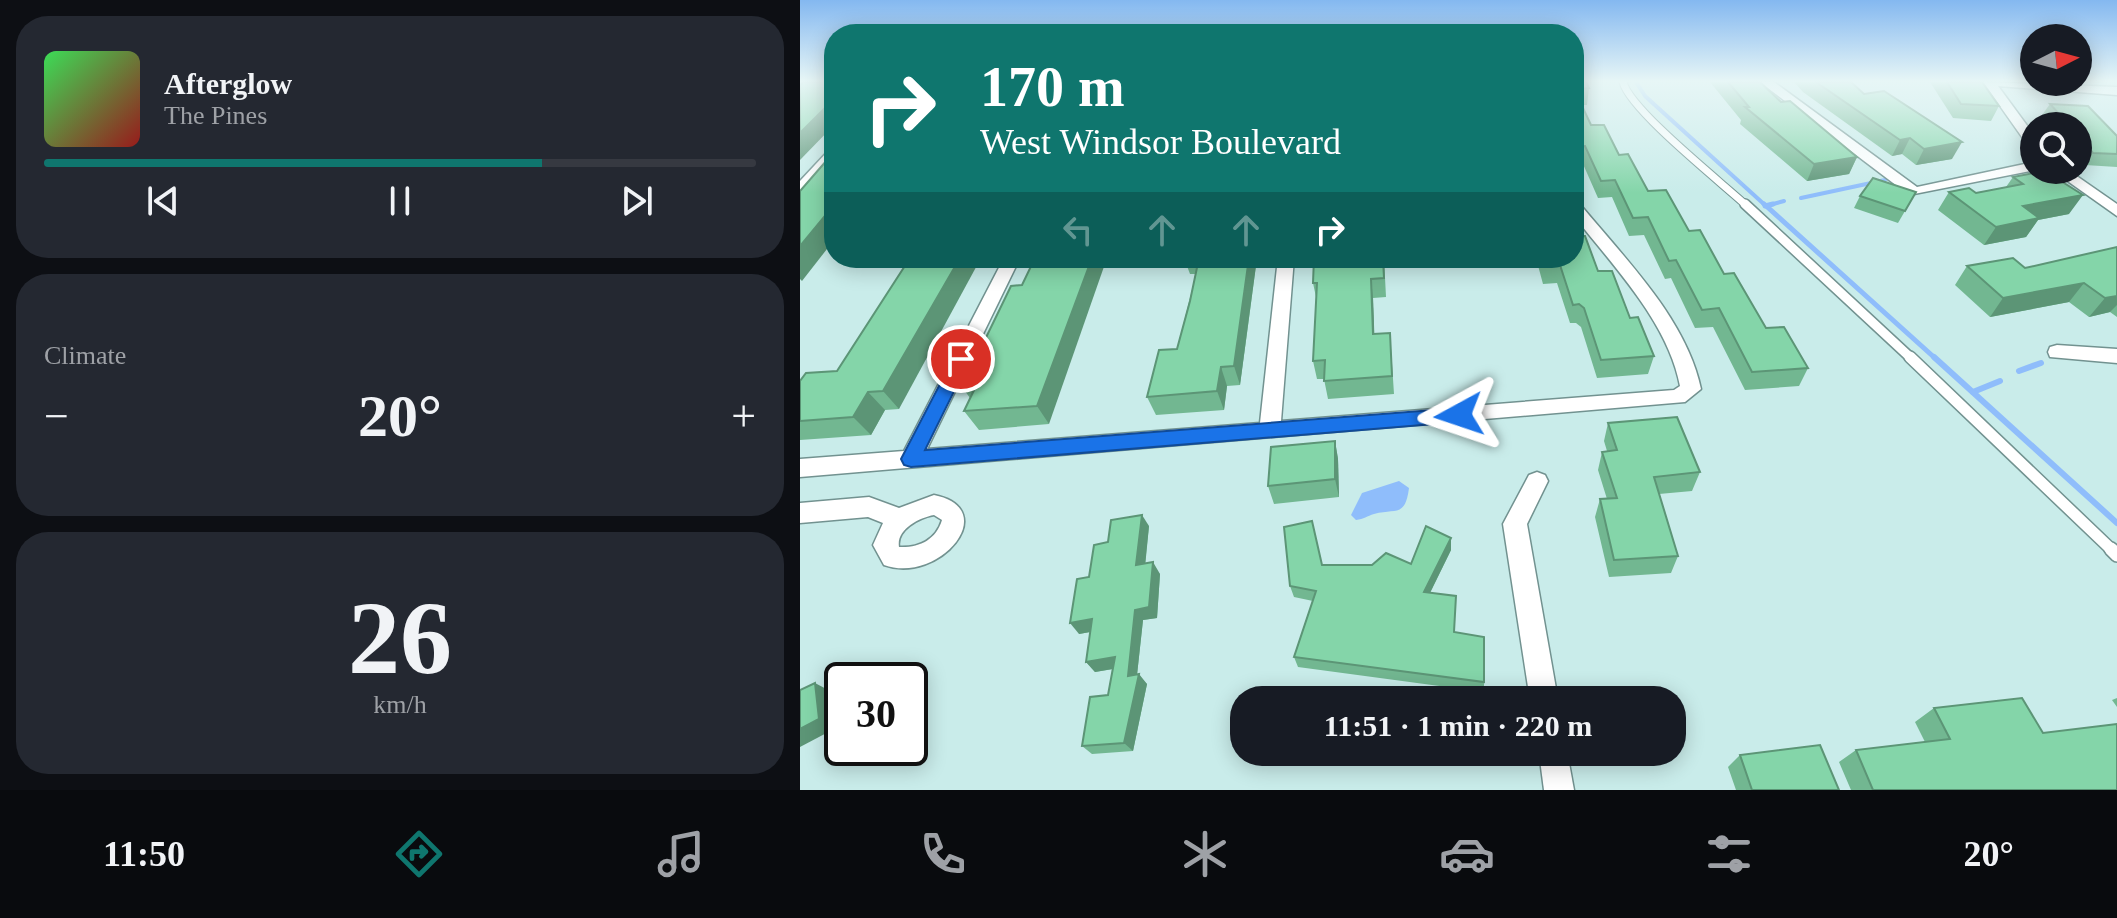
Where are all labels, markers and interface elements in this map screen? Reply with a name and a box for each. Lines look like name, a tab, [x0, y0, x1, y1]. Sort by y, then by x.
north arrow	[2020, 24, 2092, 96]
map controls	[2020, 24, 2092, 184]
icon: right	[848, 56, 952, 160]
text: 170 m	[980, 56, 1125, 118]
text: Afterglow	[164, 67, 292, 100]
text: The Pines	[164, 101, 267, 130]
button: search	[2020, 112, 2092, 184]
text: West Windsor Boulevard	[980, 122, 1341, 162]
icon: previous	[141, 179, 185, 223]
icon: pause	[378, 179, 422, 223]
icon: next	[615, 179, 659, 223]
icon: left	[1056, 208, 1100, 252]
icon: ahead	[1140, 208, 1184, 252]
icon: ahead	[1224, 208, 1268, 252]
icon: right	[1308, 208, 1352, 252]
pin	[927, 325, 995, 393]
icon: arrive	[939, 337, 983, 381]
text: Climate	[44, 341, 126, 370]
position arrow	[1417, 373, 1501, 457]
text: 20°	[358, 383, 442, 449]
text: −	[44, 392, 69, 441]
text: +	[731, 392, 756, 441]
text: 26	[348, 580, 452, 695]
speed limit sign: 30	[824, 662, 928, 766]
text: km/h	[373, 690, 427, 719]
text: 11:51 · 1 min · 220 m	[1324, 709, 1592, 742]
icon: directions	[391, 826, 447, 882]
icon: music	[653, 826, 709, 882]
icon: phone	[915, 826, 971, 882]
icon: climate	[1177, 826, 1233, 882]
icon: car	[1439, 826, 1495, 882]
icon: filters	[1701, 826, 1757, 882]
text: 11:50	[103, 834, 185, 874]
text: 20°	[1963, 834, 2014, 874]

